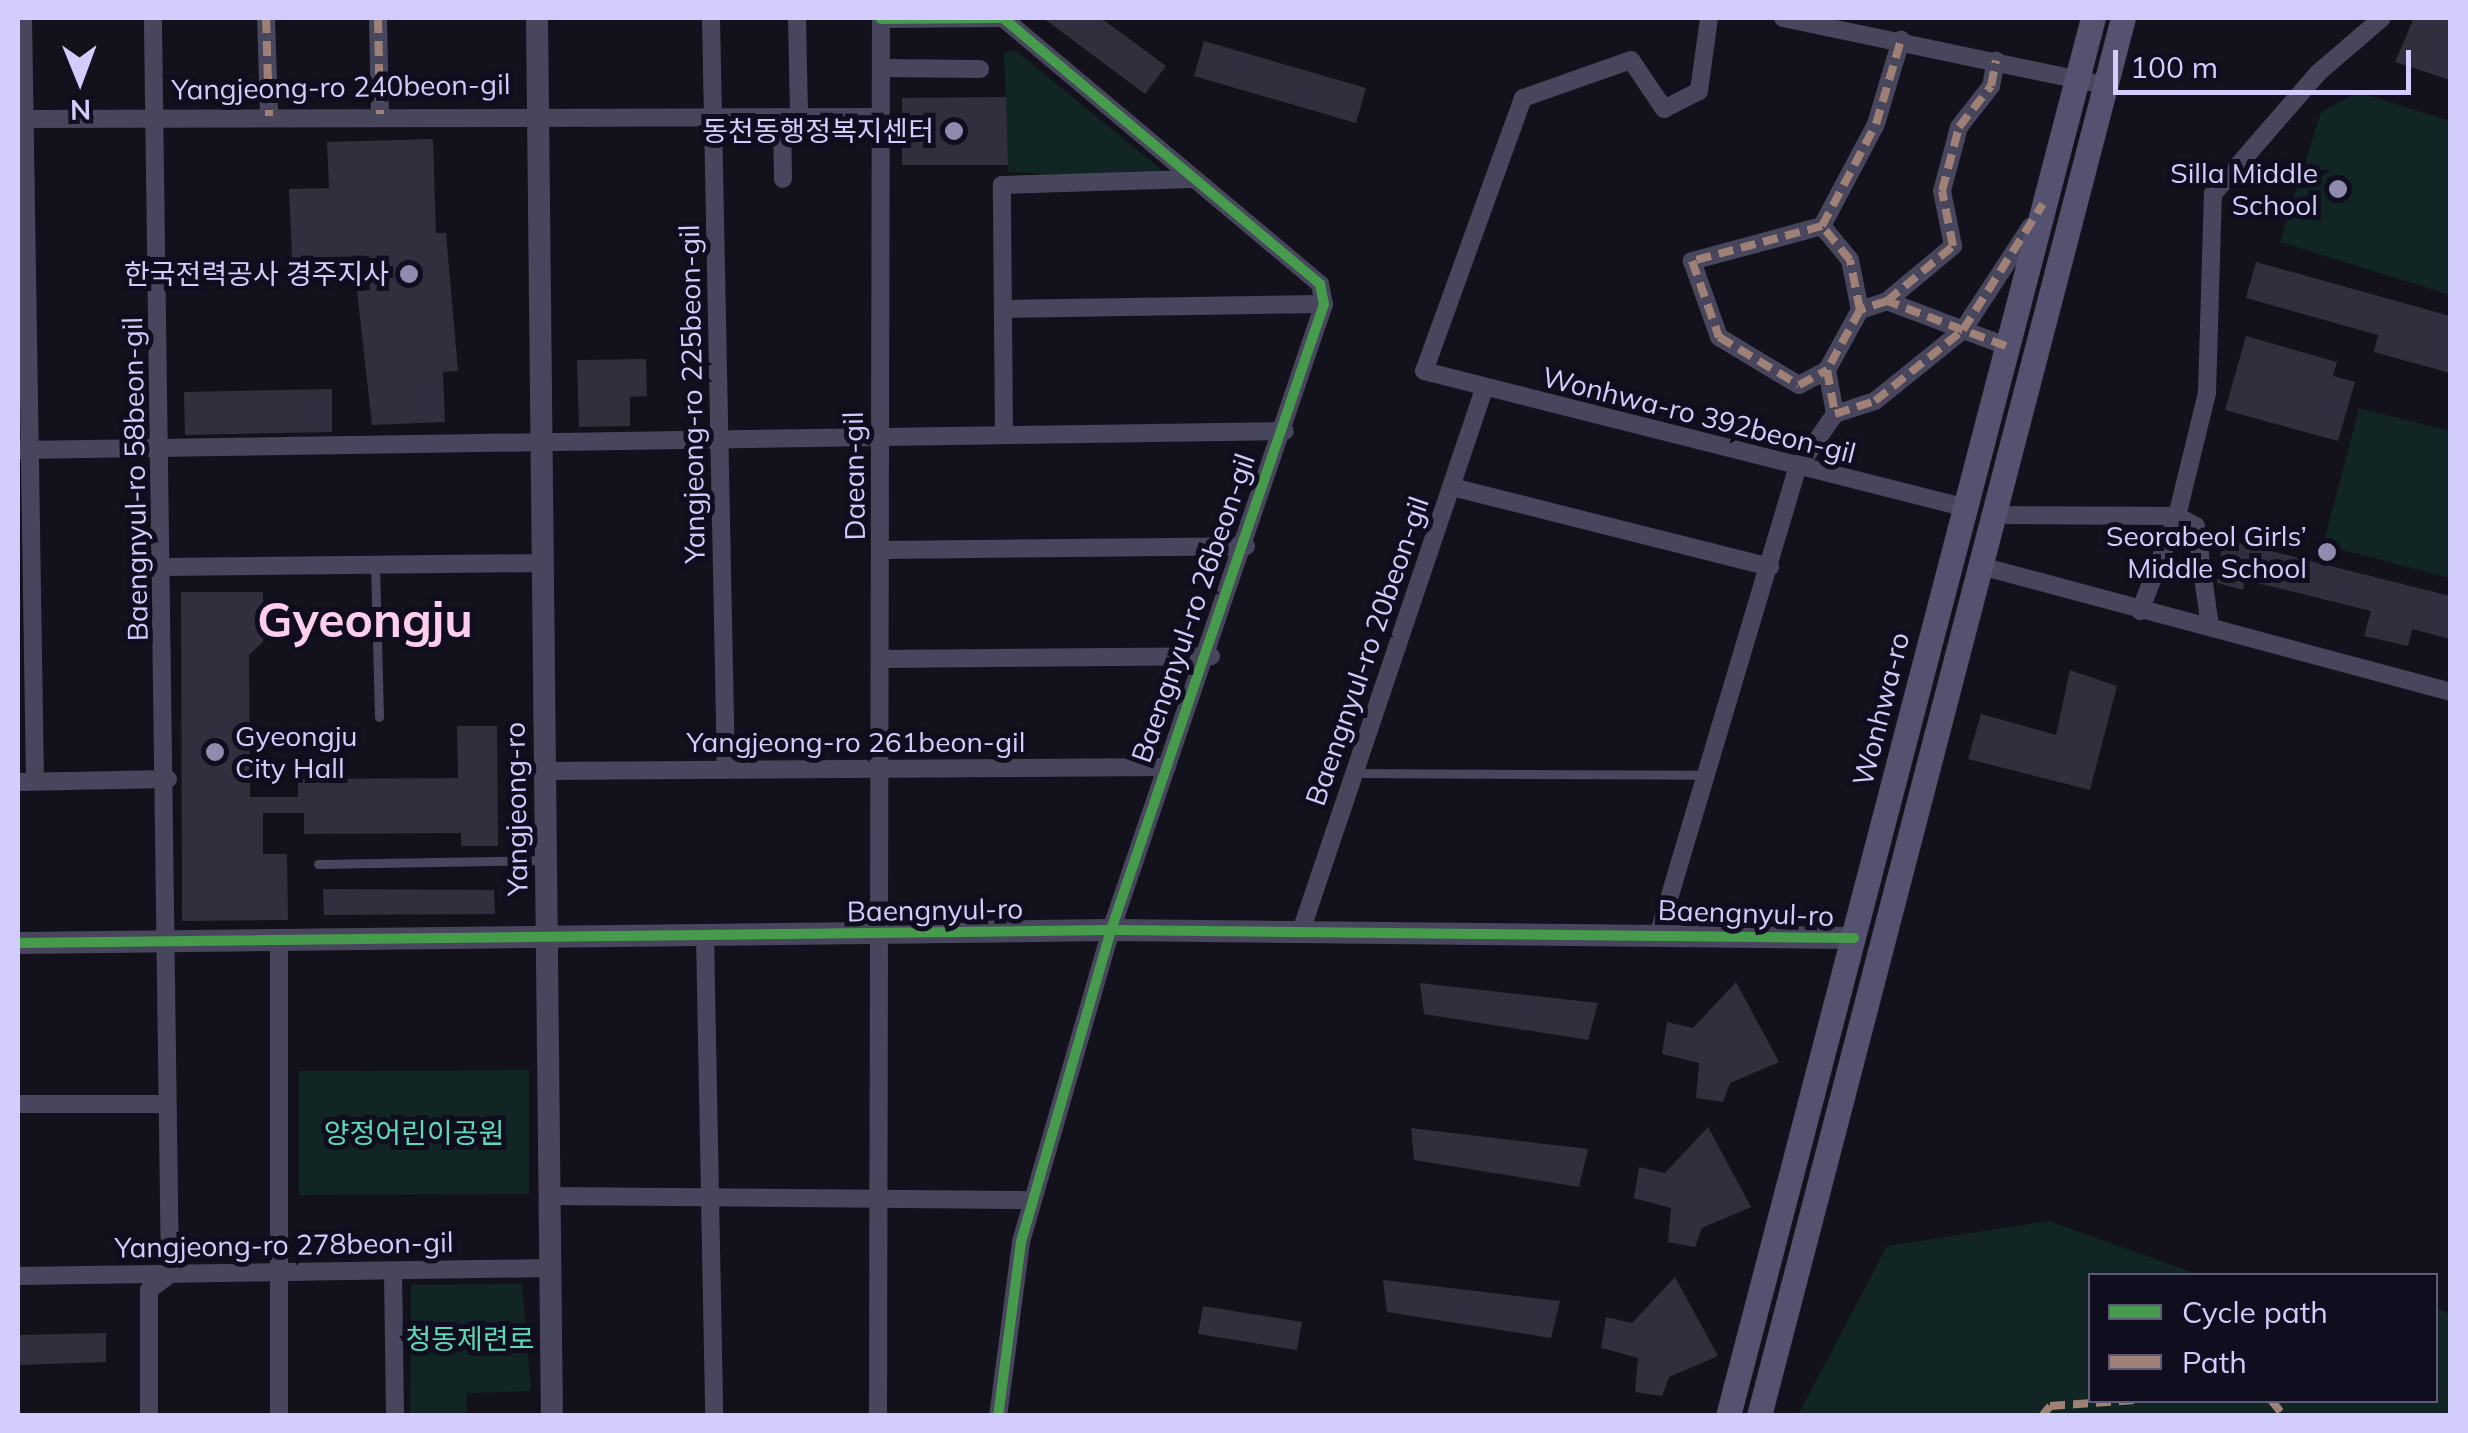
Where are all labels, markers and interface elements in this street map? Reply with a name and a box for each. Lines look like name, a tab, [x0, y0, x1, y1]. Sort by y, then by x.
north arrow	[30, 30, 130, 130]
scale bar	[2118, 30, 2416, 92]
text: 100 m	[2130, 48, 2218, 86]
street label: Yangjeong-ro 240beon-gil	[171, 67, 511, 107]
text: N	[70, 93, 91, 128]
place label: 동천동행정복지센터	[702, 114, 934, 148]
marker: 동천동행정복지센터	[943, 120, 965, 142]
place label: Silla Middle School	[2170, 156, 2318, 222]
marker: Silla Middle School	[2327, 178, 2349, 200]
street label: Yangjeong-ro 225beon-gil	[672, 224, 712, 564]
place label: 한국전력공사 경주지사	[124, 257, 389, 291]
marker: 한국전력공사 경주지사	[398, 263, 420, 285]
street label: Baengnyul-ro 58beon-gil	[115, 317, 155, 641]
street label: Wonhwa-ro 392beon-gil	[1539, 360, 1859, 470]
street label: Daean-gil	[836, 411, 872, 541]
street label: Baengnyul-ro 26beon-gil	[1124, 449, 1262, 767]
street label: Baengnyul-ro 20beon-gil	[1298, 492, 1436, 810]
place label: Seorabeol Girls’ Middle School	[2106, 519, 2307, 585]
marker: Seorabeol Girls’ Middle School	[2316, 541, 2338, 563]
district label: Gyeongju	[257, 591, 473, 649]
street label: Wonhwa-ro	[1846, 629, 1916, 789]
place label: Gyeongju City Hall	[235, 719, 357, 785]
street label: Yangjeong-ro	[498, 722, 534, 896]
street label: Yangjeong-ro 261beon-gil	[687, 725, 1025, 759]
marker: Gyeongju City Hall	[204, 741, 226, 763]
street label: Baengnyul-ro	[847, 892, 1023, 928]
street label: Baengnyul-ro	[1657, 893, 1835, 933]
park label: 양정어린이공원	[324, 1116, 504, 1150]
street label: Yangjeong-ro 278beon-gil	[114, 1225, 454, 1265]
legend	[2088, 1273, 2438, 1403]
text: Cycle path	[2182, 1293, 2328, 1331]
park label: 청동제련로	[406, 1322, 534, 1356]
text: Path	[2182, 1343, 2247, 1381]

